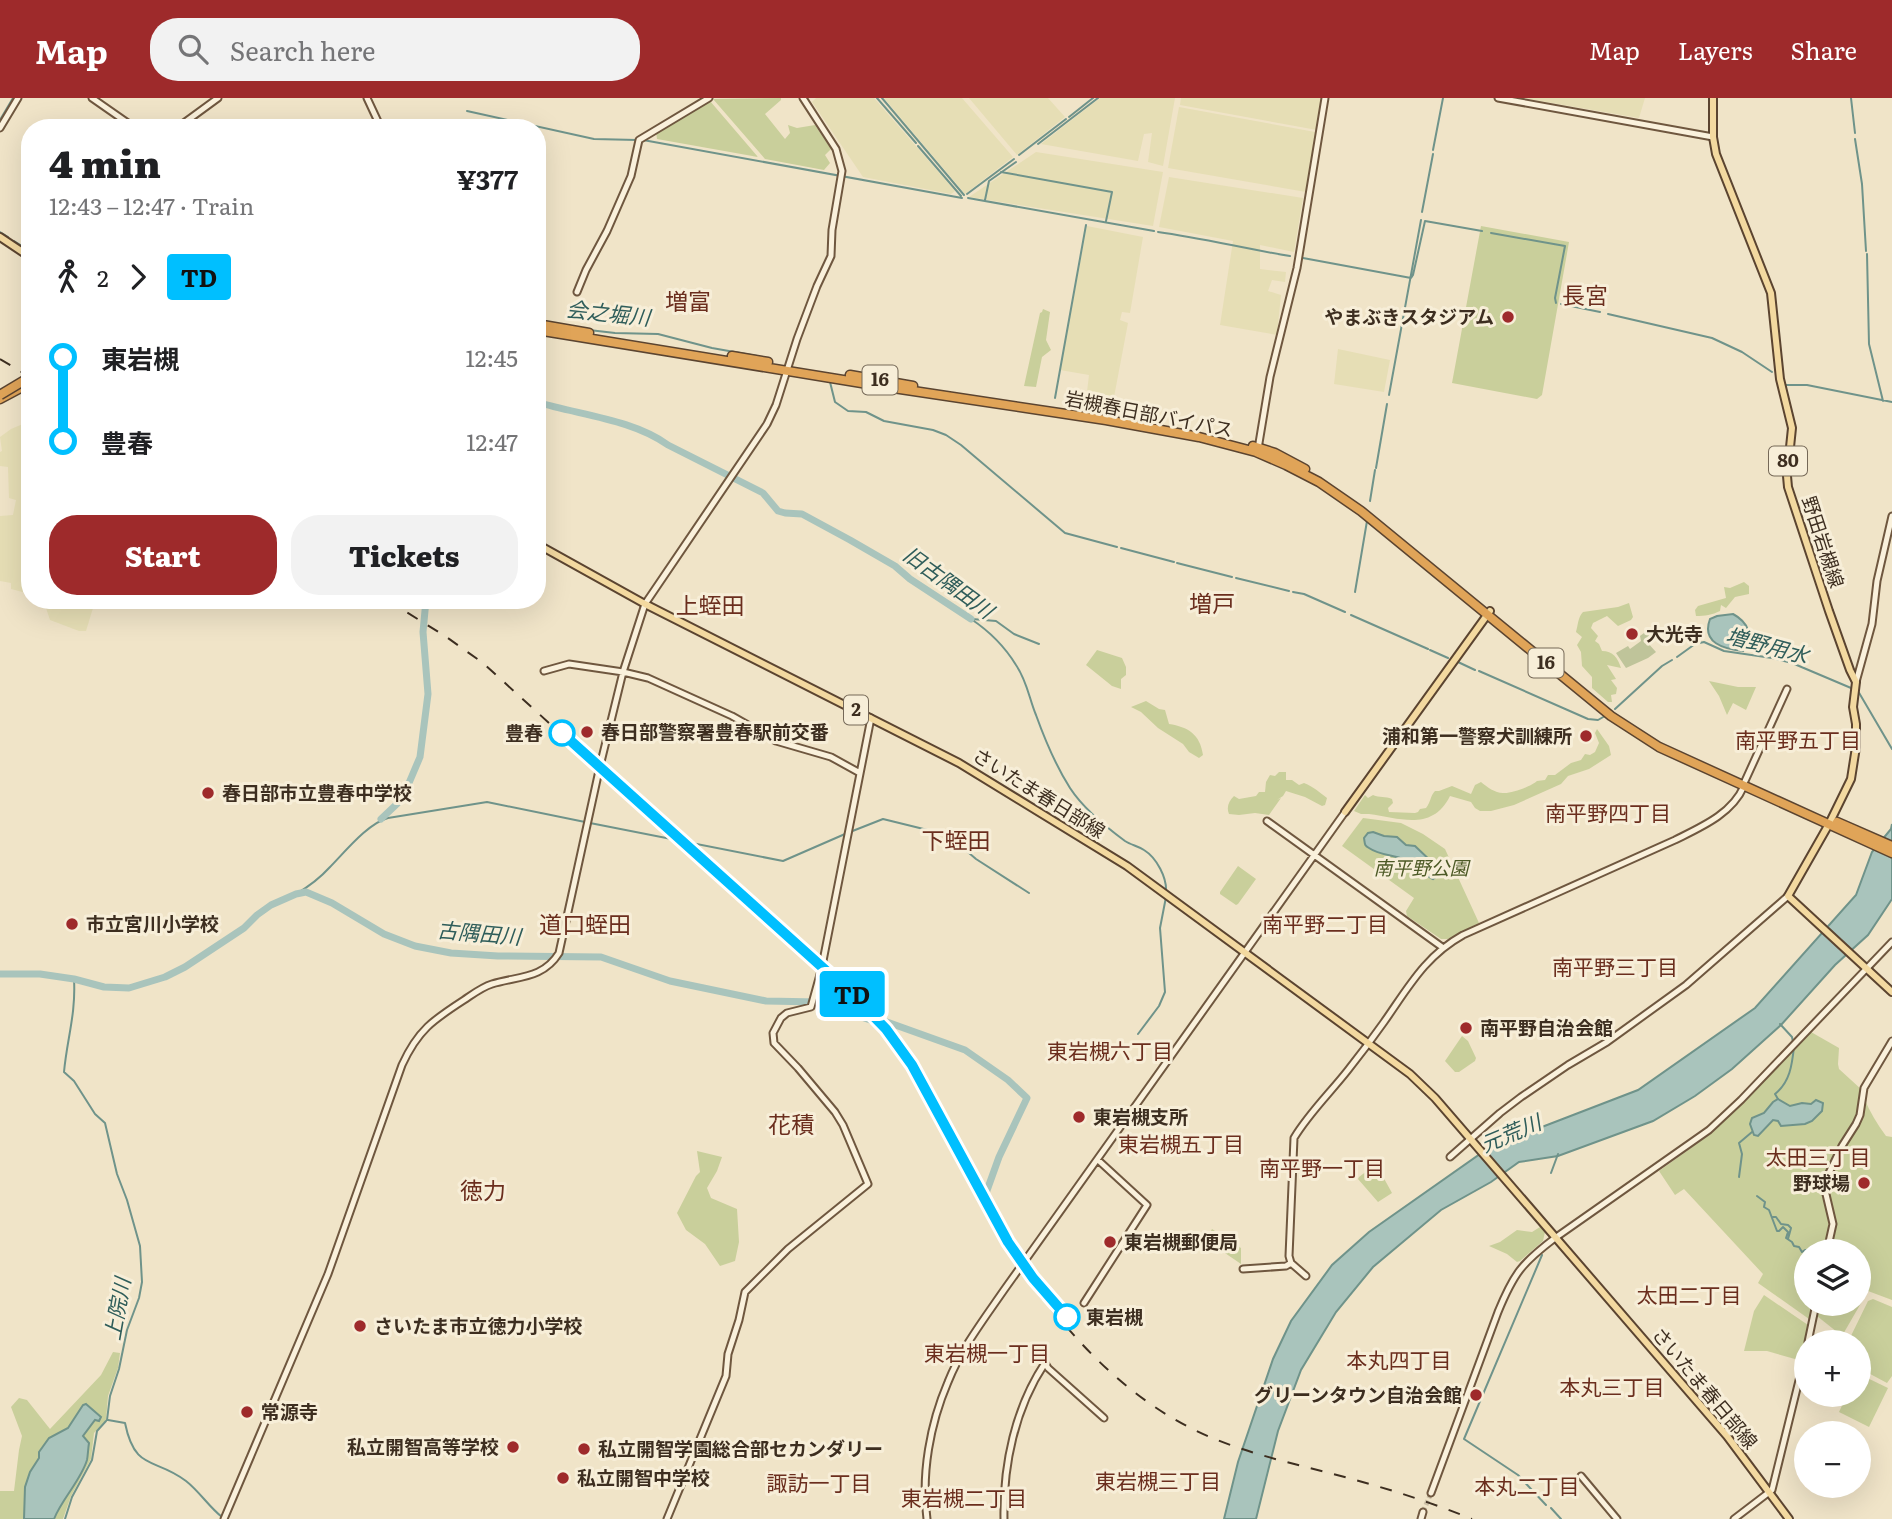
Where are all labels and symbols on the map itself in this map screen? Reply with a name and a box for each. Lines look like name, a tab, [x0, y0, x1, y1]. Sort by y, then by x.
district label: 長宮	[1562, 277, 1608, 311]
district label: 増富	[665, 283, 711, 317]
water label: 会之堀川	[565, 292, 654, 332]
place label: やまぶきスタジアム	[1324, 302, 1494, 330]
marker: やまぶきスタジアム	[1500, 309, 1516, 325]
road number: 16	[862, 366, 898, 394]
street label: 岩槻春日部バイパス	[1063, 383, 1236, 443]
road number: 80	[1769, 446, 1807, 475]
street label: 野田岩槻線	[1796, 492, 1852, 591]
water label: 旧古隅田川	[898, 538, 1003, 626]
district label: 増戸	[1189, 585, 1235, 619]
district label: 上蛭田	[676, 587, 745, 621]
water label: 増野用水	[1723, 618, 1814, 670]
place label: 大光寺	[1646, 619, 1703, 647]
marker: 大光寺	[1624, 626, 1640, 642]
road number: 16	[1528, 648, 1564, 678]
road number: 2	[844, 696, 868, 724]
place label: 春日部警察署豊春駅前交番	[601, 717, 829, 745]
place label: 豊春	[505, 718, 543, 746]
marker: 豊春	[549, 720, 575, 746]
place label: 浦和第一警察犬訓練所	[1382, 721, 1572, 749]
district label: 南平野五丁目	[1735, 723, 1861, 754]
marker: 春日部警察署豊春駅前交番	[579, 724, 595, 740]
marker: 浦和第一警察犬訓練所	[1578, 728, 1594, 744]
street label: さいたま春日部線	[968, 740, 1111, 844]
place label: 春日部市立豊春中学校	[222, 778, 412, 806]
marker: 春日部市立豊春中学校	[200, 785, 216, 801]
district label: 南平野四丁目	[1545, 796, 1671, 827]
district label: 下蛭田	[922, 822, 991, 856]
park label: 南平野公園	[1373, 853, 1471, 881]
district label: 道口蛭田	[539, 906, 631, 940]
district label: 南平野二丁目	[1262, 907, 1388, 938]
place label: 市立宮川小学校	[86, 909, 219, 937]
water label: 古隅田川	[436, 912, 524, 951]
marker: 市立宮川小学校	[64, 916, 80, 932]
district label: 南平野三丁目	[1552, 950, 1678, 981]
line badge: TD	[820, 971, 884, 1017]
place label: 南平野自治会館	[1480, 1013, 1613, 1041]
marker: 南平野自治会館	[1458, 1020, 1474, 1036]
district label: 東岩槻六丁目	[1047, 1034, 1173, 1065]
place label: 東岩槻支所	[1093, 1102, 1188, 1130]
water label: 元荒川	[1475, 1104, 1547, 1158]
district label: 花積	[768, 1106, 814, 1140]
marker: 東岩槻支所	[1071, 1109, 1087, 1125]
district label: 東岩槻五丁目	[1118, 1127, 1244, 1158]
district label: 太田三丁目	[1766, 1140, 1871, 1171]
district label: 南平野一丁目	[1259, 1151, 1385, 1182]
place label: 野球場	[1793, 1168, 1850, 1196]
district label: 徳力	[460, 1172, 506, 1206]
marker: 野球場	[1856, 1175, 1872, 1191]
place label: 東岩槻郵便局	[1124, 1227, 1238, 1255]
marker: 東岩槻郵便局	[1102, 1234, 1118, 1250]
water label: 上院川	[95, 1273, 137, 1342]
district label: 太田二丁目	[1637, 1278, 1742, 1309]
place label: 東岩槻	[1086, 1302, 1143, 1330]
marker: 東岩槻	[1054, 1304, 1080, 1330]
place label: さいたま市立徳力小学校	[374, 1311, 582, 1339]
marker: さいたま市立徳力小学校	[352, 1318, 368, 1334]
street label: さいたま春日部線	[1646, 1320, 1765, 1454]
district label: 東岩槻一丁目	[924, 1336, 1050, 1367]
district label: 本丸四丁目	[1347, 1343, 1452, 1374]
district label: 本丸三丁目	[1560, 1370, 1665, 1401]
place label: グリーンタウン自治会館	[1254, 1380, 1462, 1408]
marker: グリーンタウン自治会館	[1468, 1387, 1484, 1403]
place label: 常源寺	[261, 1397, 318, 1425]
marker: 常源寺	[239, 1404, 255, 1420]
place label: 私立開智高等学校	[347, 1432, 499, 1460]
place label: 私立開智学園総合部セカンダリー	[598, 1434, 883, 1462]
marker: 私立開智高等学校	[505, 1439, 521, 1455]
marker: 私立開智学園総合部セカンダリー	[576, 1441, 592, 1457]
place label: 私立開智中学校	[577, 1463, 710, 1491]
district label: 東岩槻三丁目	[1095, 1464, 1221, 1495]
district label: 諏訪一丁目	[767, 1466, 872, 1497]
district label: 本丸二丁目	[1475, 1469, 1580, 1500]
marker: 私立開智中学校	[555, 1470, 571, 1486]
district label: 東岩槻二丁目	[901, 1481, 1027, 1512]

